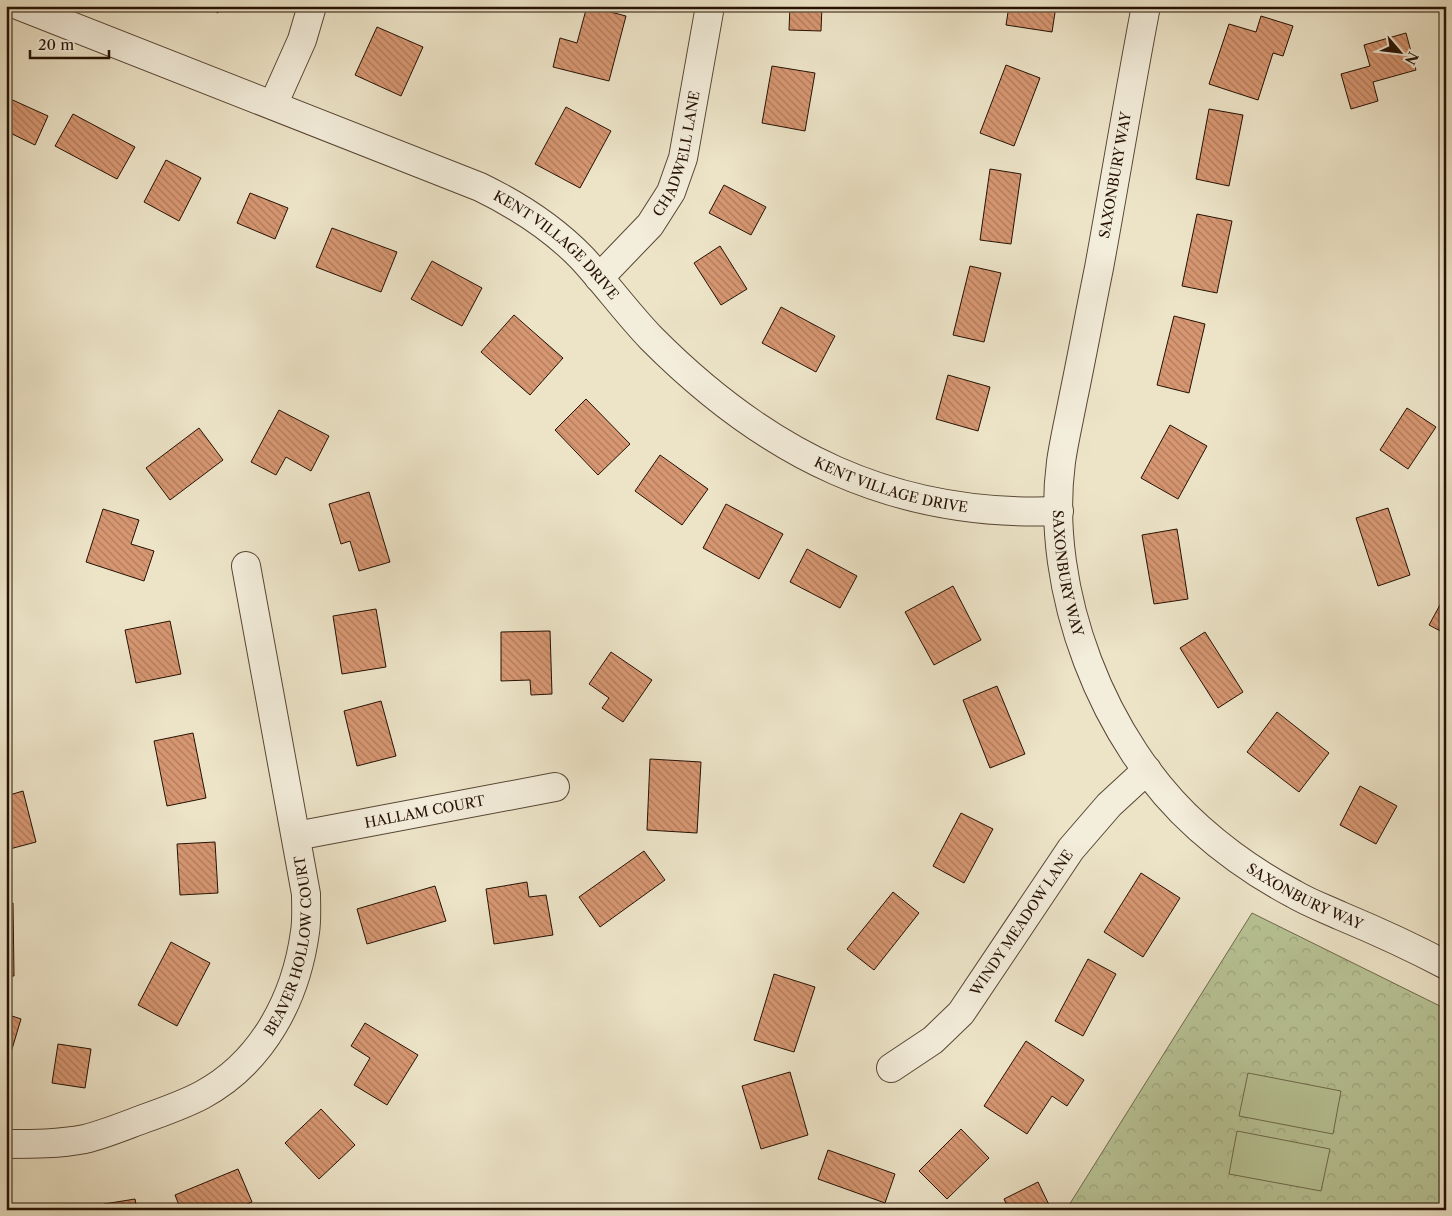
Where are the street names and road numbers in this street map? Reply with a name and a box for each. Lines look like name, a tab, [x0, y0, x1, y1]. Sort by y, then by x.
street label: CHADWELL LANE	[649, 89, 704, 220]
street label: SAXONBURY WAY	[1095, 109, 1135, 240]
street label: KENT VILLAGE DRIVE	[490, 187, 623, 303]
street label: KENT VILLAGE DRIVE	[811, 453, 969, 516]
street label: SAXONBURY WAY	[1049, 510, 1088, 640]
street label: HALLAM COURT	[363, 791, 487, 832]
street label: WINDY MEADOW LANE	[966, 846, 1077, 1000]
street label: BEAVER HOLLOW COURT	[260, 854, 316, 1039]
street label: SAXONBURY WAY	[1243, 859, 1367, 934]

